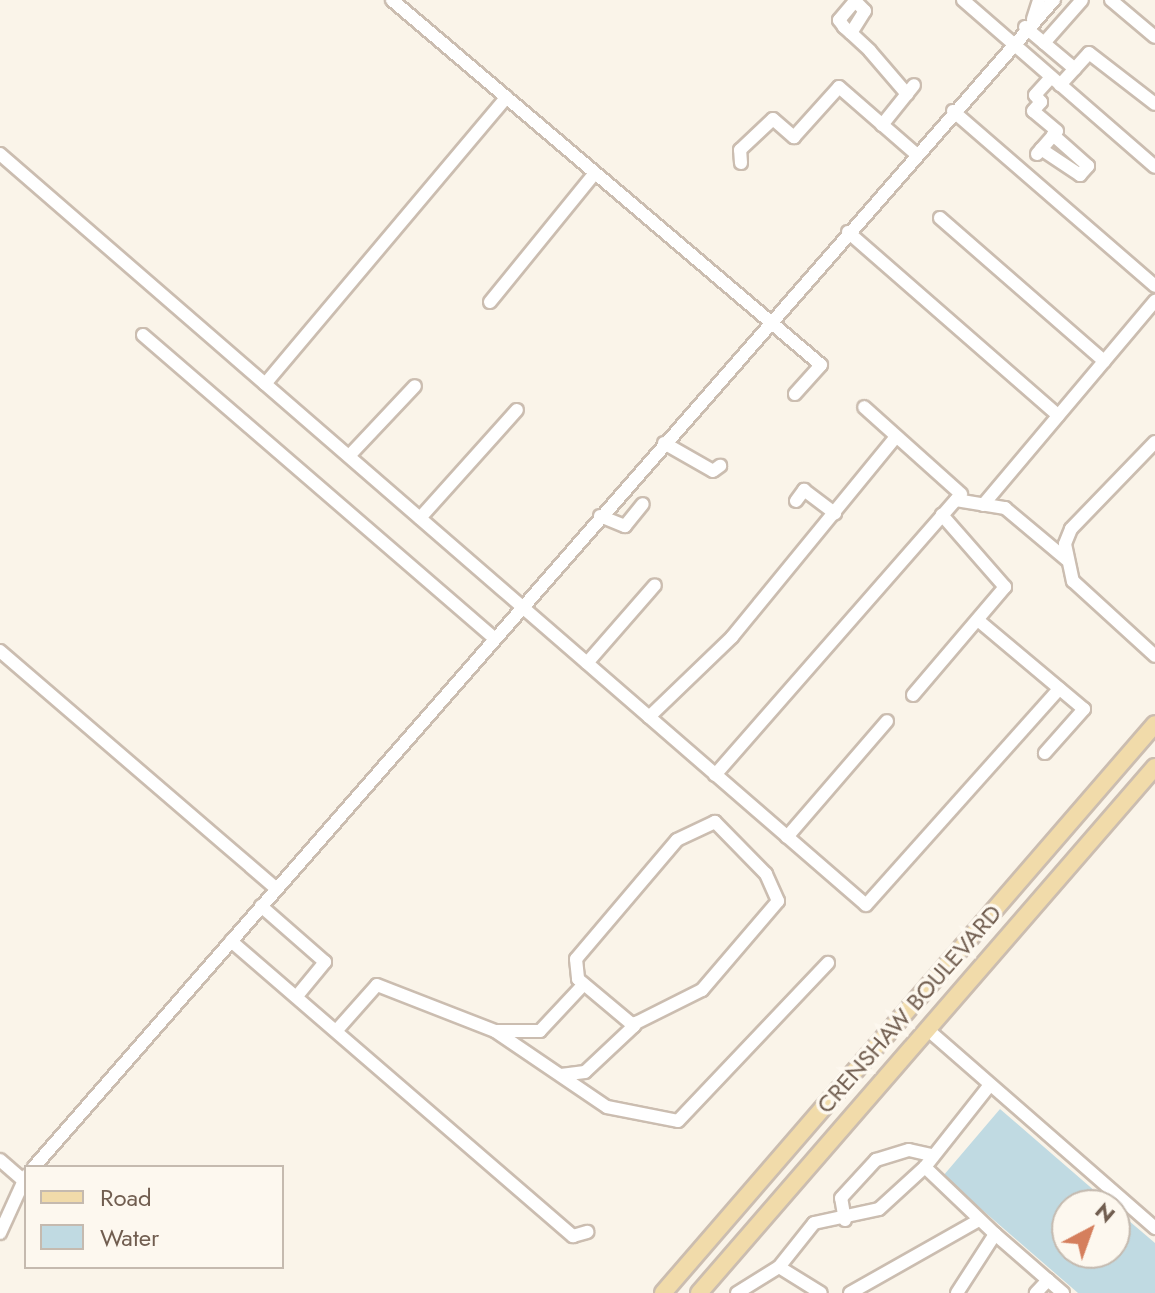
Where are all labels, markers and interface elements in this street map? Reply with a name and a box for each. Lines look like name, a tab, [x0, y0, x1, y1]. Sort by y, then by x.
street label: CRENSHAW BOULEVARD	[811, 899, 1007, 1119]
legend	[24, 1165, 284, 1269]
text: Road	[100, 1180, 152, 1215]
north arrow	[1051, 1189, 1131, 1269]
text: N	[1088, 1195, 1123, 1230]
text: Water	[100, 1220, 159, 1255]

